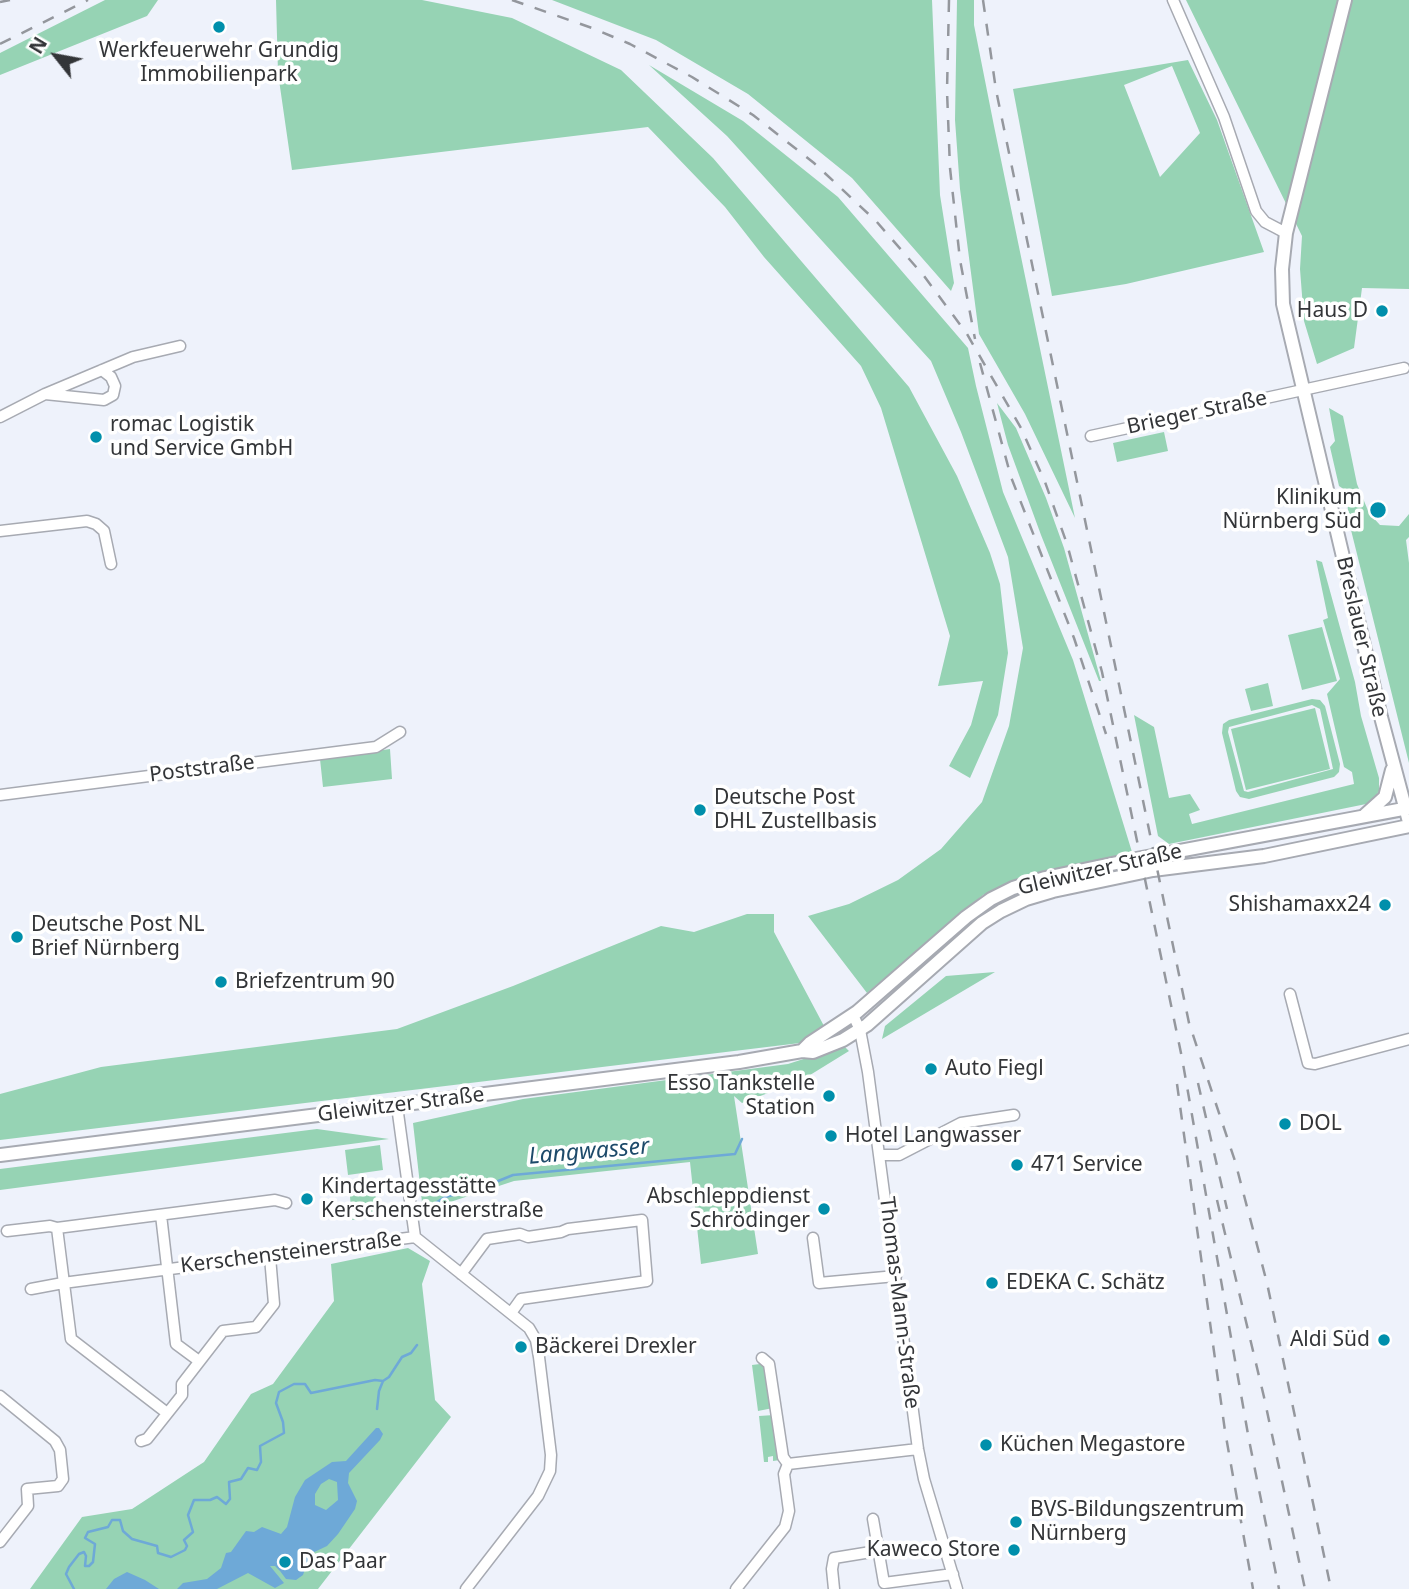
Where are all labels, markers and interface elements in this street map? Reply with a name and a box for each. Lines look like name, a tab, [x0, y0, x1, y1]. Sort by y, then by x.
marker: Werkfeuerwehr Grundig Immobilienpark	[211, 19, 227, 35]
north arrow	[21, 21, 91, 91]
text: N	[23, 32, 53, 59]
place label: Werkfeuerwehr Grundig Immobilienpark	[99, 38, 339, 88]
place label: Haus D	[1297, 298, 1368, 324]
marker: Haus D	[1374, 303, 1390, 319]
street label: Brieger Straße	[1125, 386, 1269, 440]
place label: romac Logistik und Service GmbH	[110, 412, 293, 462]
marker: romac Logistik und Service GmbH	[88, 429, 104, 445]
place label: Klinikum Nürnberg Süd	[1222, 485, 1362, 535]
marker: Klinikum Nürnberg Süd	[1368, 500, 1388, 520]
street label: Breslauer Straße	[1330, 554, 1392, 720]
street label: Poststraße	[148, 750, 256, 788]
place label: Deutsche Post DHL Zustellbasis	[714, 785, 877, 835]
marker: Deutsche Post DHL Zustellbasis	[692, 802, 708, 818]
street label: Gleiwitzer Straße	[1016, 839, 1184, 901]
place label: Shishamaxx24	[1229, 892, 1371, 918]
marker: Shishamaxx24	[1377, 897, 1393, 913]
place label: Deutsche Post NL Brief Nürnberg	[31, 912, 205, 962]
marker: Deutsche Post NL Brief Nürnberg	[9, 929, 25, 945]
place label: Briefzentrum 90	[235, 969, 395, 995]
marker: Briefzentrum 90	[213, 974, 229, 990]
place label: Auto Fiegl	[945, 1056, 1044, 1082]
marker: Auto Fiegl	[923, 1061, 939, 1077]
place label: Esso Tankstelle Station	[667, 1071, 815, 1121]
street label: Gleiwitzer Straße	[316, 1082, 486, 1128]
marker: Esso Tankstelle Station	[821, 1088, 837, 1104]
place label: DOL	[1299, 1111, 1342, 1137]
marker: DOL	[1277, 1116, 1293, 1132]
place label: Hotel Langwasser	[845, 1123, 1021, 1149]
marker: Hotel Langwasser	[823, 1128, 839, 1144]
water label: Langwasser	[528, 1133, 650, 1171]
place label: 471 Service	[1031, 1152, 1143, 1178]
marker: 471 Service	[1009, 1157, 1025, 1173]
place label: Kindertagesstätte Kerschensteinerstraße	[321, 1174, 544, 1224]
place label: Abschleppdienst Schrödinger	[647, 1184, 810, 1234]
marker: Kindertagesstätte Kerschensteinerstraße	[299, 1191, 315, 1207]
street label: Thomas-Mann-Straße	[873, 1196, 925, 1410]
marker: Abschleppdienst Schrödinger	[816, 1201, 832, 1217]
street label: Kerschensteinerstraße	[179, 1227, 403, 1279]
place label: EDEKA C. Schätz	[1006, 1270, 1165, 1296]
marker: EDEKA C. Schätz	[984, 1275, 1000, 1291]
place label: Aldi Süd	[1290, 1327, 1370, 1353]
marker: Aldi Süd	[1376, 1332, 1392, 1348]
place label: Bäckerei Drexler	[535, 1334, 697, 1360]
marker: Bäckerei Drexler	[513, 1339, 529, 1355]
place label: Küchen Megastore	[1000, 1432, 1185, 1458]
marker: Küchen Megastore	[978, 1437, 994, 1453]
place label: BVS-Bildungszentrum Nürnberg	[1030, 1497, 1244, 1547]
marker: BVS-Bildungszentrum Nürnberg	[1008, 1514, 1024, 1530]
place label: Kaweco Store	[867, 1537, 1000, 1563]
marker: Kaweco Store	[1006, 1542, 1022, 1558]
place label: Das Paar	[299, 1549, 387, 1575]
marker: Das Paar	[277, 1554, 293, 1570]

